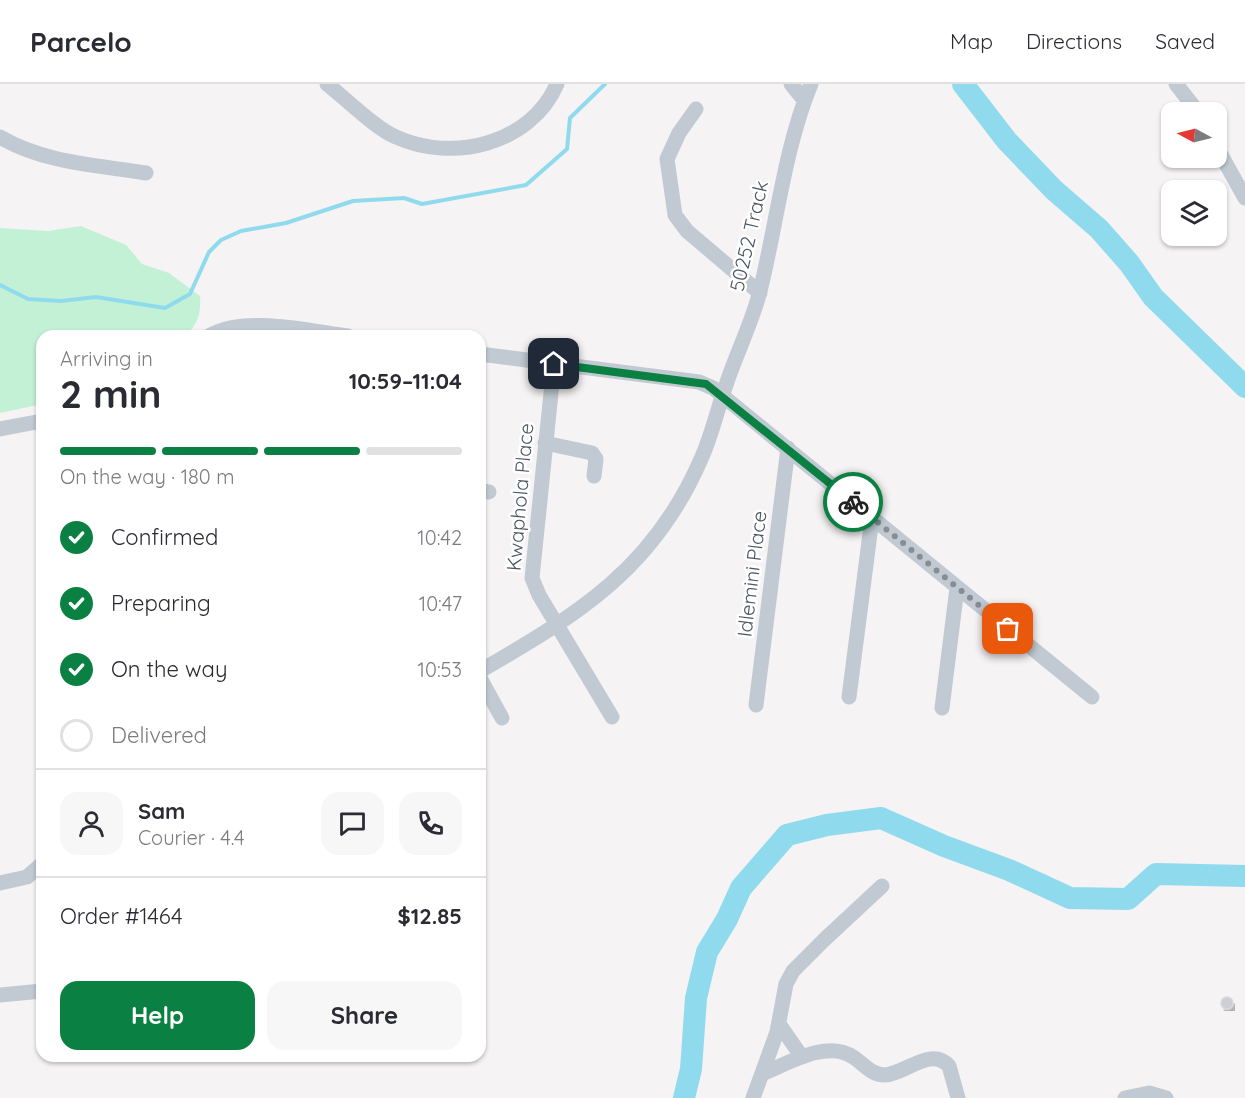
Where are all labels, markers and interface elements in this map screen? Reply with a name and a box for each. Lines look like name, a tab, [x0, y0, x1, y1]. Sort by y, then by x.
text: Parcelo	[30, 24, 132, 59]
text: Map	[950, 28, 993, 54]
text: Directions	[1026, 28, 1122, 54]
text: Saved	[1155, 28, 1215, 54]
north arrow	[1161, 102, 1227, 168]
map controls	[1161, 102, 1227, 246]
street label: 50252 Track	[724, 178, 773, 294]
button: layers	[1161, 180, 1227, 246]
pin	[528, 338, 579, 389]
text: Arriving in	[60, 346, 153, 371]
icon: home	[537, 347, 570, 380]
text: 10:59–11:04	[349, 367, 462, 395]
text: 2 min	[60, 369, 162, 418]
street label: Kwaphola Place	[501, 422, 538, 572]
text: On the way · 180 m	[60, 464, 234, 489]
courier	[823, 472, 883, 532]
icon: bike	[837, 486, 870, 519]
street label: Idlemini Place	[731, 509, 772, 638]
icon: check	[60, 521, 93, 554]
text: Confirmed	[111, 523, 218, 551]
text: 10:42	[417, 525, 462, 550]
icon: check	[60, 587, 93, 620]
text: Preparing	[111, 589, 211, 617]
text: 10:47	[419, 591, 462, 616]
pin	[982, 603, 1033, 654]
icon: bag	[991, 612, 1024, 645]
icon: check	[60, 653, 93, 686]
text: On the way	[111, 655, 227, 683]
text: 10:53	[418, 657, 462, 682]
text: Delivered	[111, 721, 207, 749]
button: person	[60, 792, 123, 855]
button: chat	[321, 792, 384, 855]
button: phone	[399, 792, 462, 855]
text: Sam	[138, 797, 185, 825]
text: Courier · 4.4	[138, 825, 244, 850]
text: Order #1464	[60, 902, 183, 930]
text: $12.85	[398, 902, 462, 930]
button: Help	[60, 981, 255, 1050]
button: Share	[267, 981, 462, 1050]

